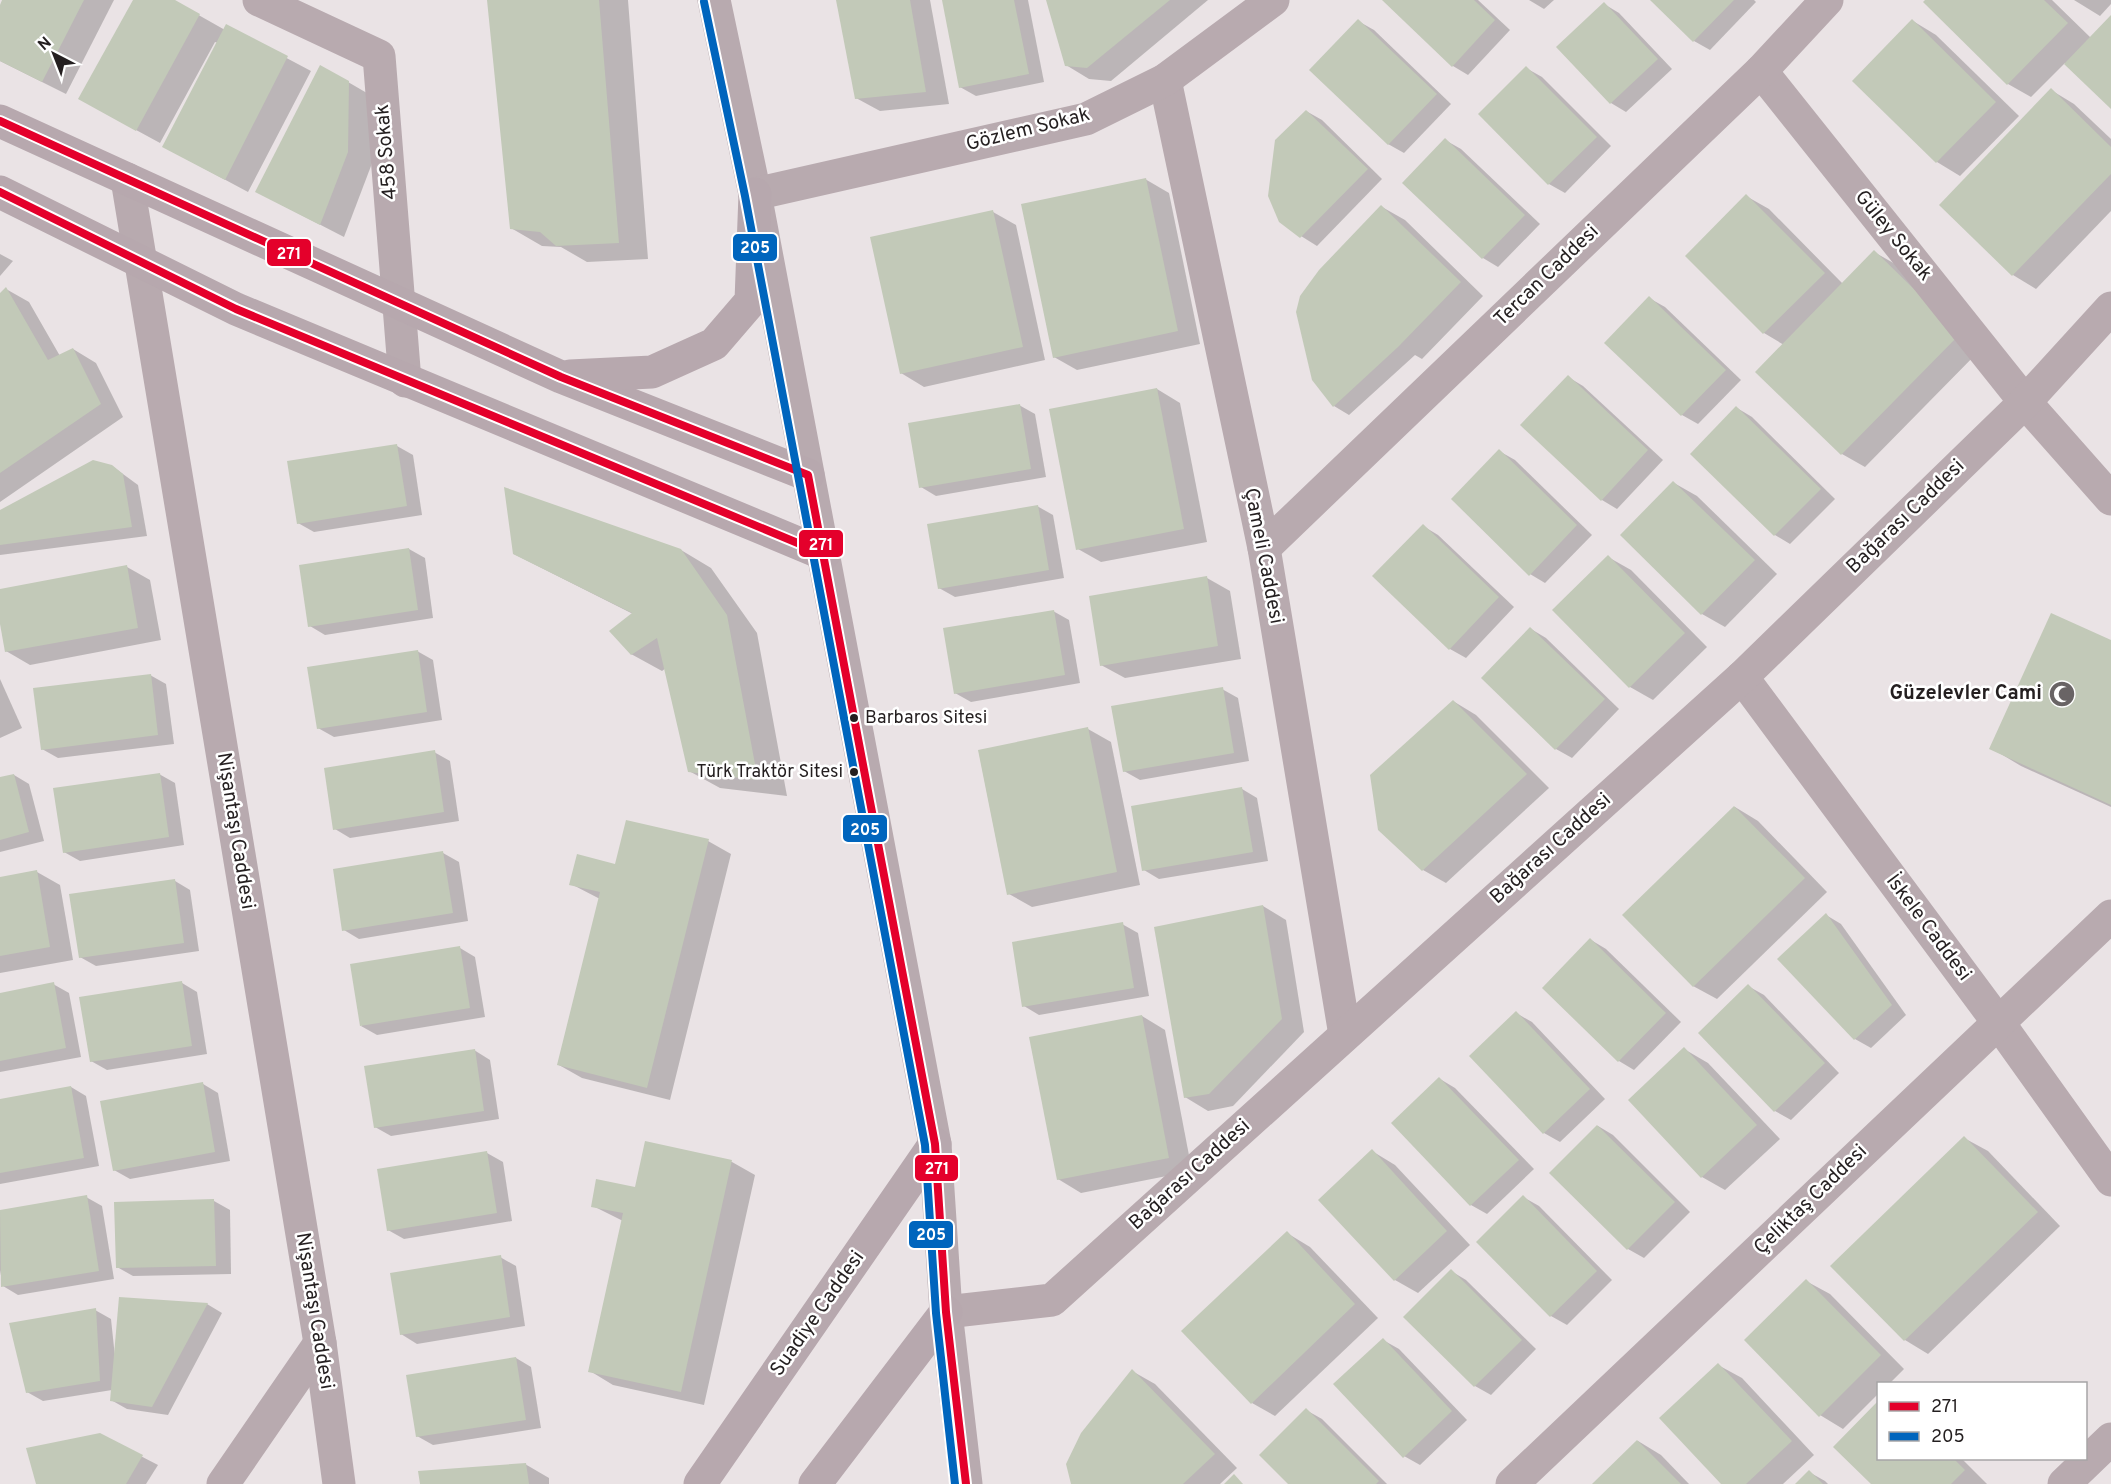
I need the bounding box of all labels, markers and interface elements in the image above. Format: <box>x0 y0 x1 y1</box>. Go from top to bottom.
north arrow <box>24 24 84 84</box>
text: N <box>34 33 56 56</box>
street label: Gözlem Sokak <box>963 102 1093 158</box>
street label: 458 Sokak <box>370 103 404 201</box>
street label: Güley Sokak <box>1848 185 1938 287</box>
street label: Tercan Caddesi <box>1489 219 1605 333</box>
line badge: 205 <box>732 233 778 262</box>
line badge: 271 <box>266 238 312 267</box>
text: 205 <box>740 239 770 259</box>
text: 271 <box>277 245 301 265</box>
street label: Bağarası Caddesi <box>1841 454 1971 580</box>
street label: Çameli Caddesi <box>1237 486 1289 626</box>
line badge: 271 <box>798 529 844 558</box>
text: 271 <box>809 536 833 556</box>
mosque icon: Güzelevler Cami <box>2047 679 2077 709</box>
place label: Güzelevler Cami <box>1889 681 2042 707</box>
place label: Barbaros Sitesi <box>865 707 987 730</box>
marker: Barbaros Sitesi <box>848 712 860 724</box>
street label: Nişantaşı Caddesi <box>210 751 260 911</box>
place label: Türk Traktör Sitesi <box>696 761 843 784</box>
marker: Türk Traktör Sitesi <box>848 766 860 778</box>
street label: Bağarası Caddesi <box>1485 788 1617 910</box>
line badge: 205 <box>842 814 888 843</box>
text: 205 <box>850 821 880 841</box>
street label: İskele Caddesi <box>1879 869 1978 987</box>
street label: Bağarası Caddesi <box>1124 1114 1256 1236</box>
street label: Çeliktaş Caddesi <box>1749 1139 1873 1261</box>
line badge: 271 <box>914 1154 959 1182</box>
text: 271 <box>925 1160 949 1180</box>
line badge: 205 <box>908 1220 954 1249</box>
text: 205 <box>916 1226 946 1246</box>
street label: Nişantaşı Caddesi <box>289 1231 339 1391</box>
street label: Suadiye Caddesi <box>765 1246 871 1382</box>
legend <box>1877 1382 2087 1460</box>
text: 271 <box>1931 1396 1958 1419</box>
text: 205 <box>1931 1426 1965 1449</box>

